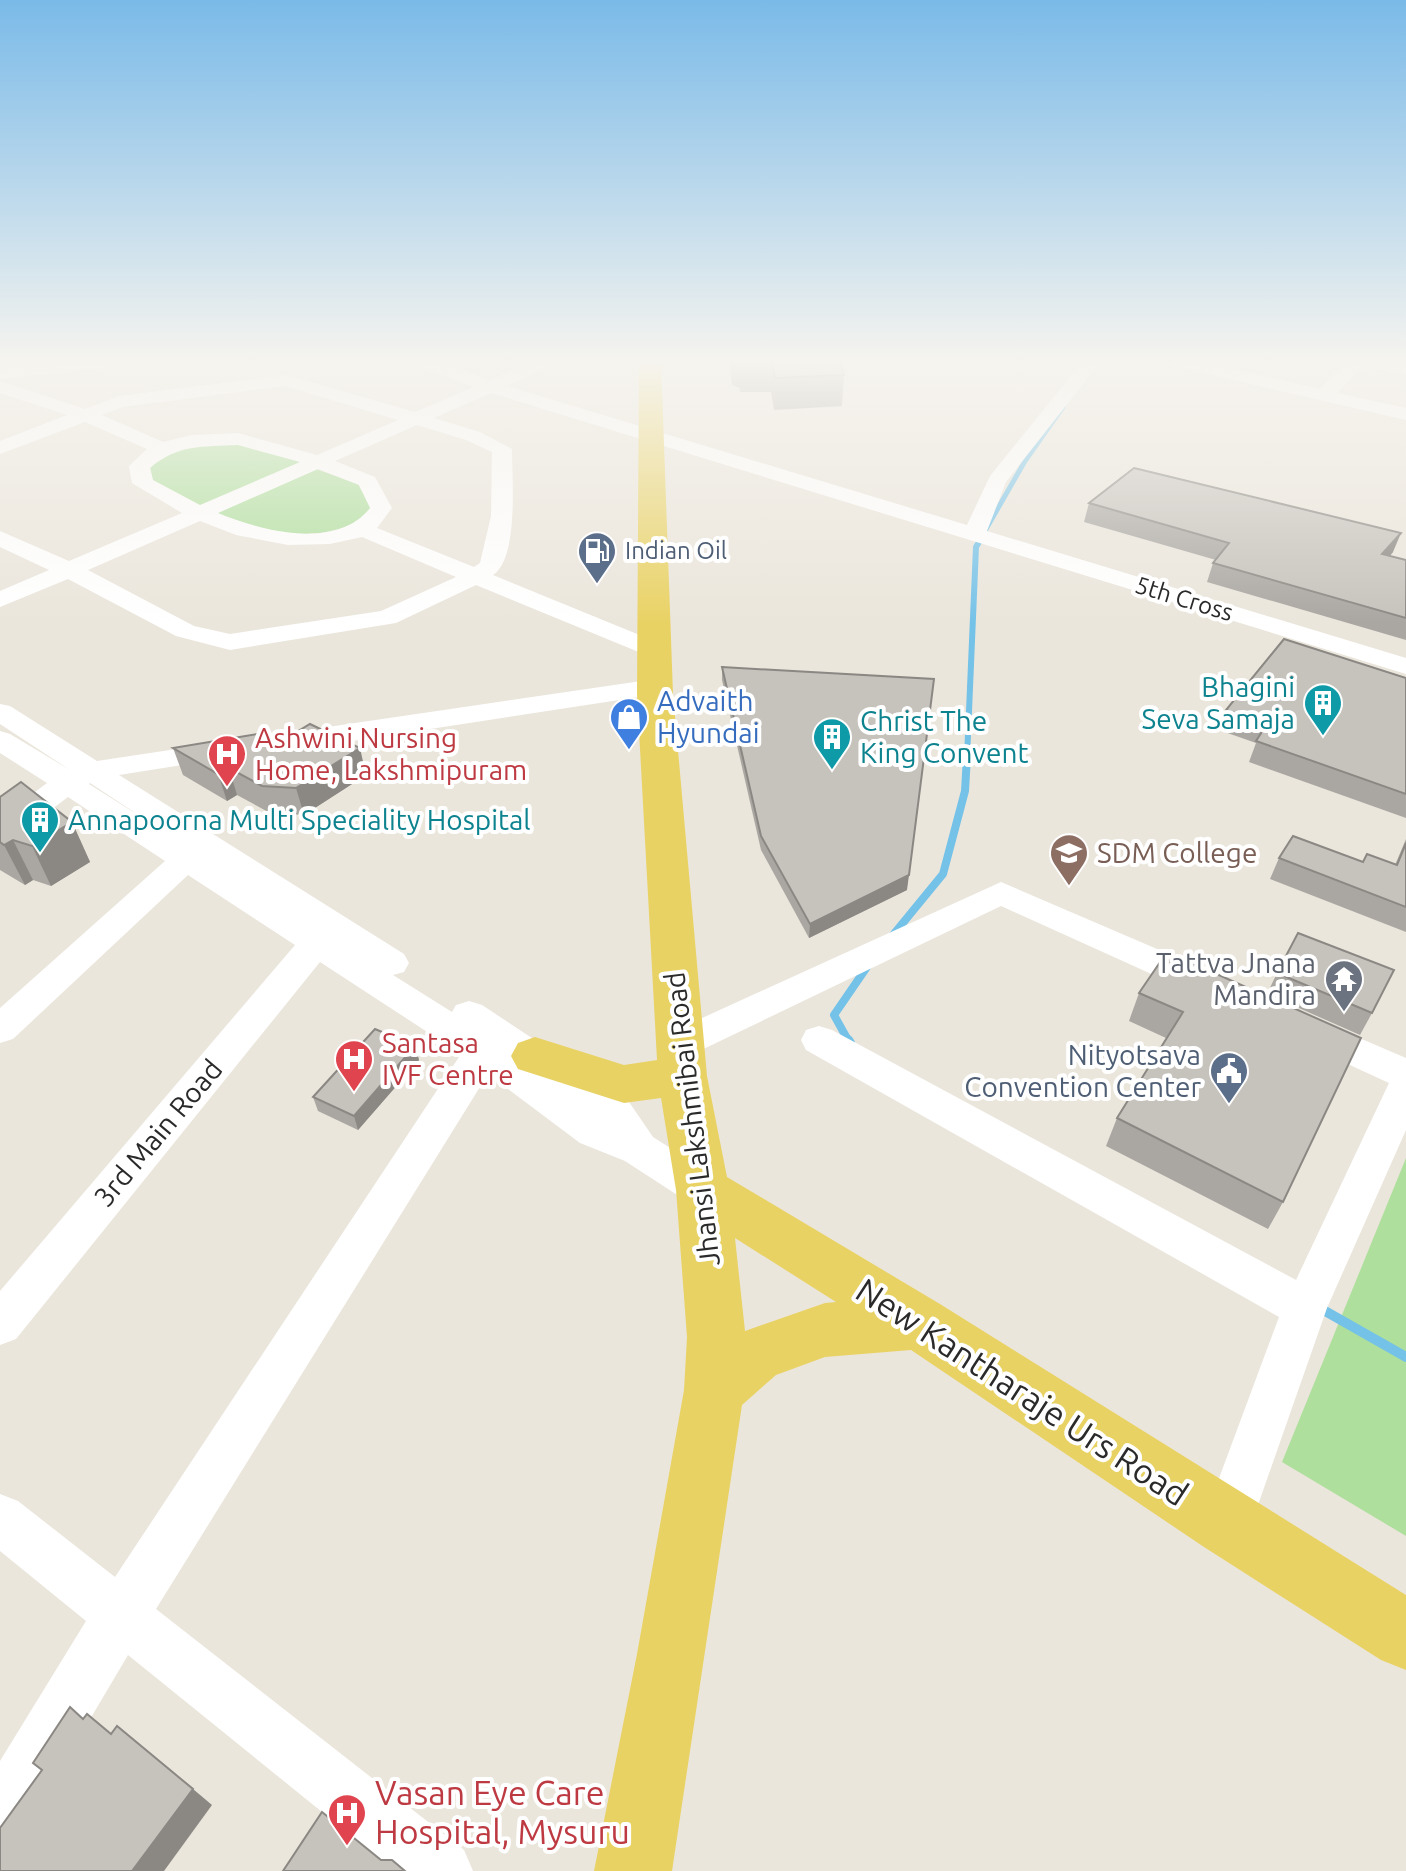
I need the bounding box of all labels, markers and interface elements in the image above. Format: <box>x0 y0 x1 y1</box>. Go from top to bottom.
fuel station icon: Indian Oil <box>576 530 618 585</box>
place label: Indian Oil <box>625 537 727 564</box>
street label: 5th Cross <box>1132 571 1236 626</box>
place label: Bhagini Seva Samaja <box>1142 671 1295 734</box>
building icon: Bhagini Seva Samaja <box>1302 682 1344 737</box>
place label: Advaith Hyundai <box>657 685 760 748</box>
shop icon: Advaith Hyundai <box>608 696 650 751</box>
place label: Christ The King Convent <box>860 705 1028 768</box>
building icon: Christ The King Convent <box>811 716 853 771</box>
place label: Ashwini Nursing Home, Lakshmipuram <box>255 722 527 785</box>
hospital icon: Ashwini Nursing Home, Lakshmipuram <box>206 733 248 788</box>
building icon: Annapoorna Multi Speciality Hospital <box>19 799 61 854</box>
place label: Annapoorna Multi Speciality Hospital <box>68 804 531 835</box>
school or university icon: SDM College <box>1048 832 1090 887</box>
place label: SDM College <box>1097 837 1257 868</box>
place label: Tattva Jnana Mandira <box>1156 947 1316 1010</box>
temple icon: Tattva Jnana Mandira <box>1323 958 1365 1013</box>
street label: Jhansi Lakshmibai Road <box>658 970 725 1268</box>
place label: Santasa IVF Centre <box>382 1027 514 1090</box>
hospital icon: Santasa IVF Centre <box>333 1038 375 1093</box>
place label: Nityotsava Convention Center <box>964 1039 1201 1102</box>
public building icon: Nityotsava Convention Center <box>1208 1050 1250 1105</box>
street label: 3rd Main Road <box>87 1053 228 1212</box>
street label: New Kantharaje Urs Road <box>850 1270 1195 1513</box>
place label: Vasan Eye Care Hospital, Mysuru <box>375 1773 630 1850</box>
hospital icon: Vasan Eye Care Hospital, Mysuru <box>326 1792 368 1847</box>

